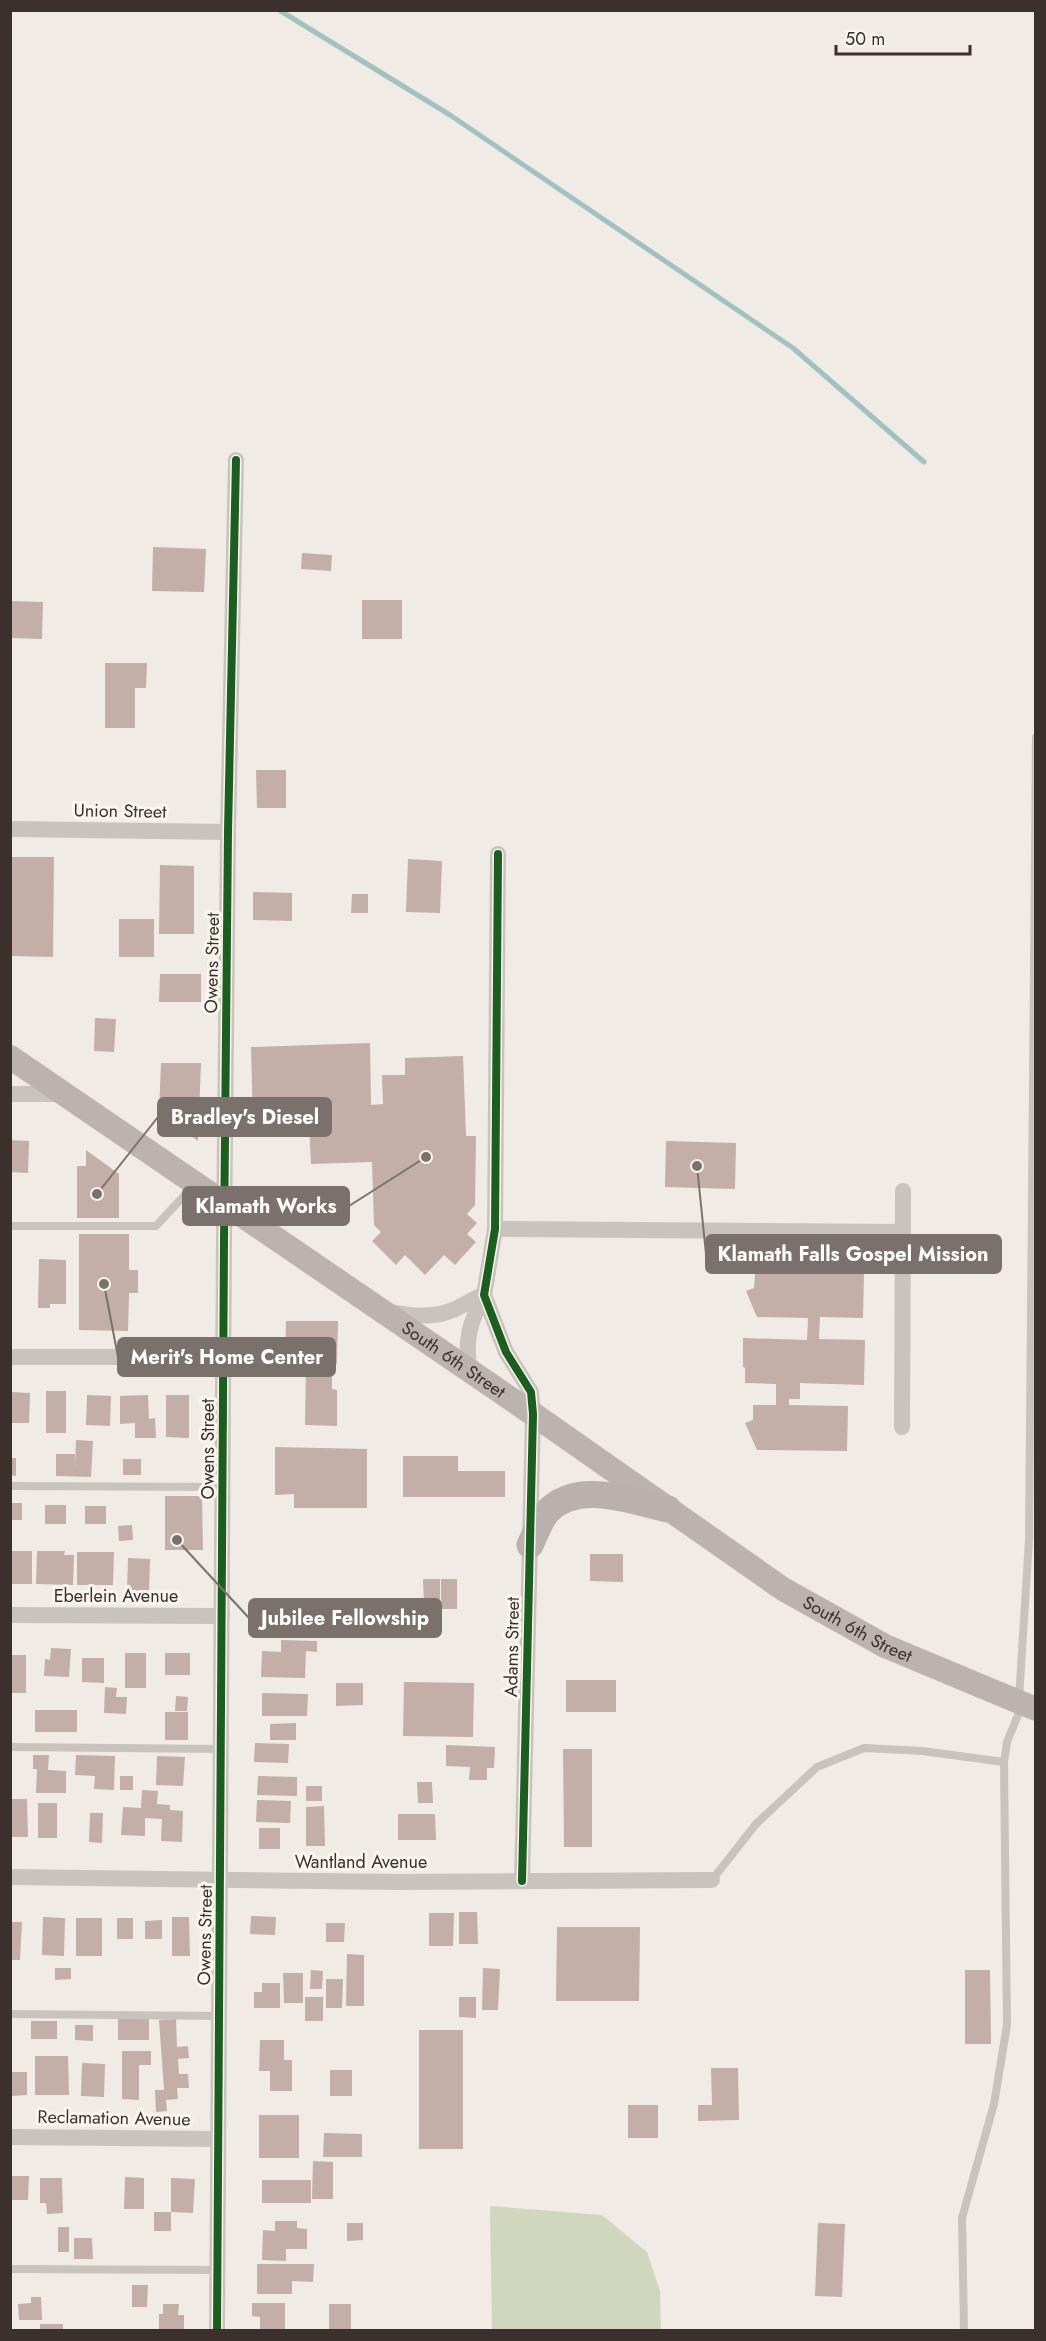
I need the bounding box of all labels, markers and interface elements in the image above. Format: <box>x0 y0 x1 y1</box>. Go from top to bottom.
scale bar <box>836 18 970 56</box>
text: 50 m <box>845 26 885 52</box>
street label: Union Street <box>73 797 167 825</box>
street label: Owens Street <box>198 912 226 1014</box>
callout: Bradley's Diesel <box>158 1098 331 1136</box>
text: Bradley's Diesel <box>171 1103 319 1132</box>
callout: Klamath Works <box>183 1187 349 1225</box>
text: Klamath Works <box>195 1192 337 1221</box>
callout: Klamath Falls Gospel Mission <box>706 1235 1001 1273</box>
text: Klamath Falls Gospel Mission <box>717 1240 989 1269</box>
street label: South 6th Street <box>396 1315 511 1405</box>
callout: Merit's Home Center <box>118 1338 335 1376</box>
text: Merit's Home Center <box>130 1343 324 1372</box>
street label: Owens Street <box>195 1398 221 1499</box>
street label: Eberlein Avenue <box>54 1583 178 1609</box>
street label: South 6th Street <box>798 1589 917 1669</box>
street label: Adams Street <box>498 1596 526 1697</box>
callout: Jubilee Fellowship <box>249 1599 441 1637</box>
text: Jubilee Fellowship <box>257 1604 429 1633</box>
street label: Wantland Avenue <box>295 1849 427 1875</box>
street label: Owens Street <box>191 1884 219 1986</box>
street label: Reclamation Avenue <box>37 2104 191 2132</box>

